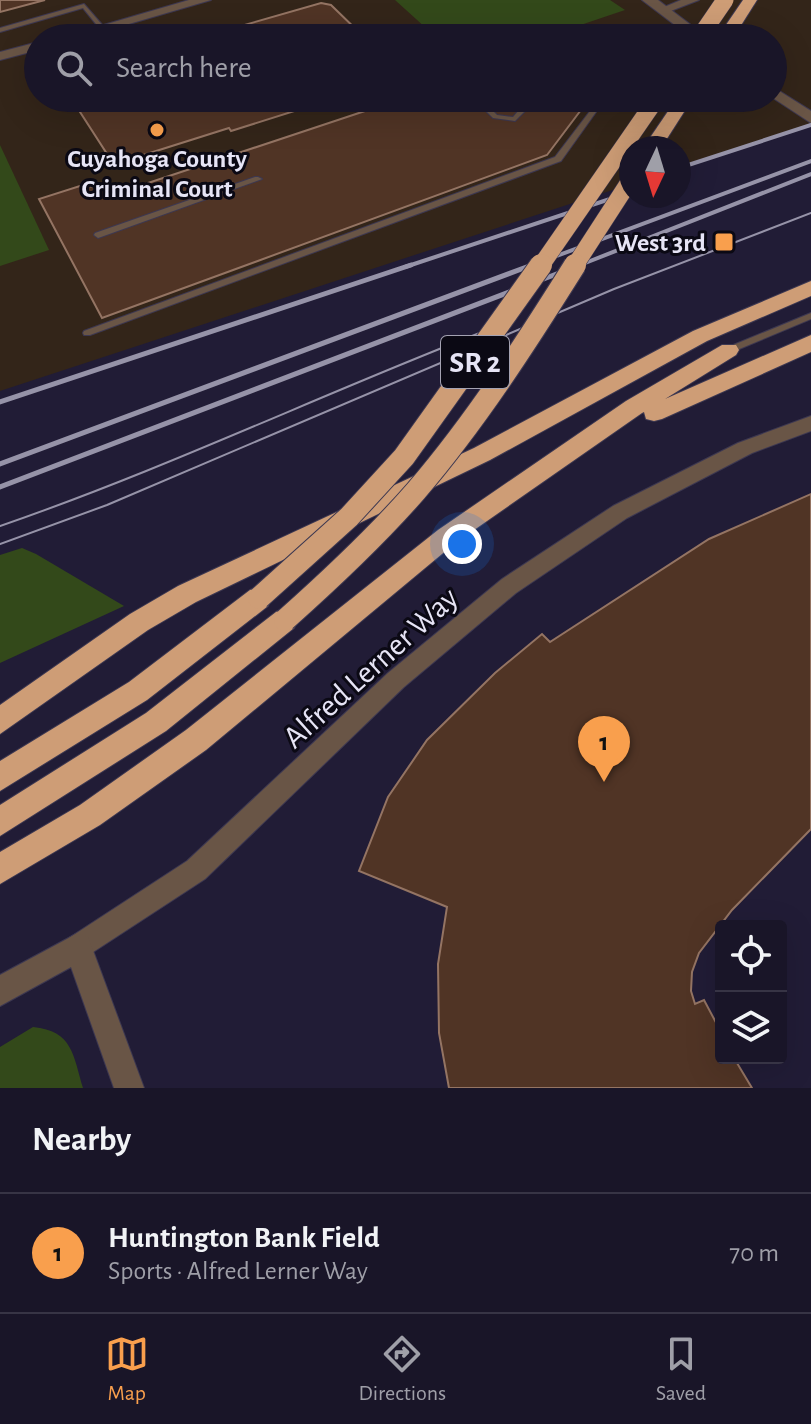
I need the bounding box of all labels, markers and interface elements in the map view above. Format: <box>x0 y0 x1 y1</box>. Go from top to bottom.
search box <box>24 24 787 112</box>
icon: search <box>52 46 96 90</box>
text: Search here <box>116 53 252 83</box>
marker: Cuyahoga County Criminal Court <box>148 121 166 139</box>
north arrow <box>619 136 691 208</box>
place label: Cuyahoga County Criminal Court <box>67 146 247 202</box>
place label: West 3rd <box>615 230 706 256</box>
marker: West 3rd <box>713 231 735 253</box>
road number: SR 2 <box>441 336 509 388</box>
your location <box>442 524 482 564</box>
street label: Alfred Lerner Way <box>277 581 464 754</box>
pin: 1 <box>578 716 630 782</box>
map controls <box>715 920 787 1064</box>
button: locate <box>715 920 787 992</box>
button: layers <box>715 992 787 1064</box>
text: Nearby <box>32 1123 131 1157</box>
text: Huntington Bank Field <box>108 1223 380 1253</box>
text: 1 <box>53 1240 63 1266</box>
text: 70 m <box>729 1240 779 1266</box>
text: Sports · Alfred Lerner Way <box>108 1258 368 1284</box>
tab: Map <box>105 1332 149 1406</box>
tab: Directions <box>358 1332 446 1406</box>
tab: Saved <box>656 1332 706 1406</box>

